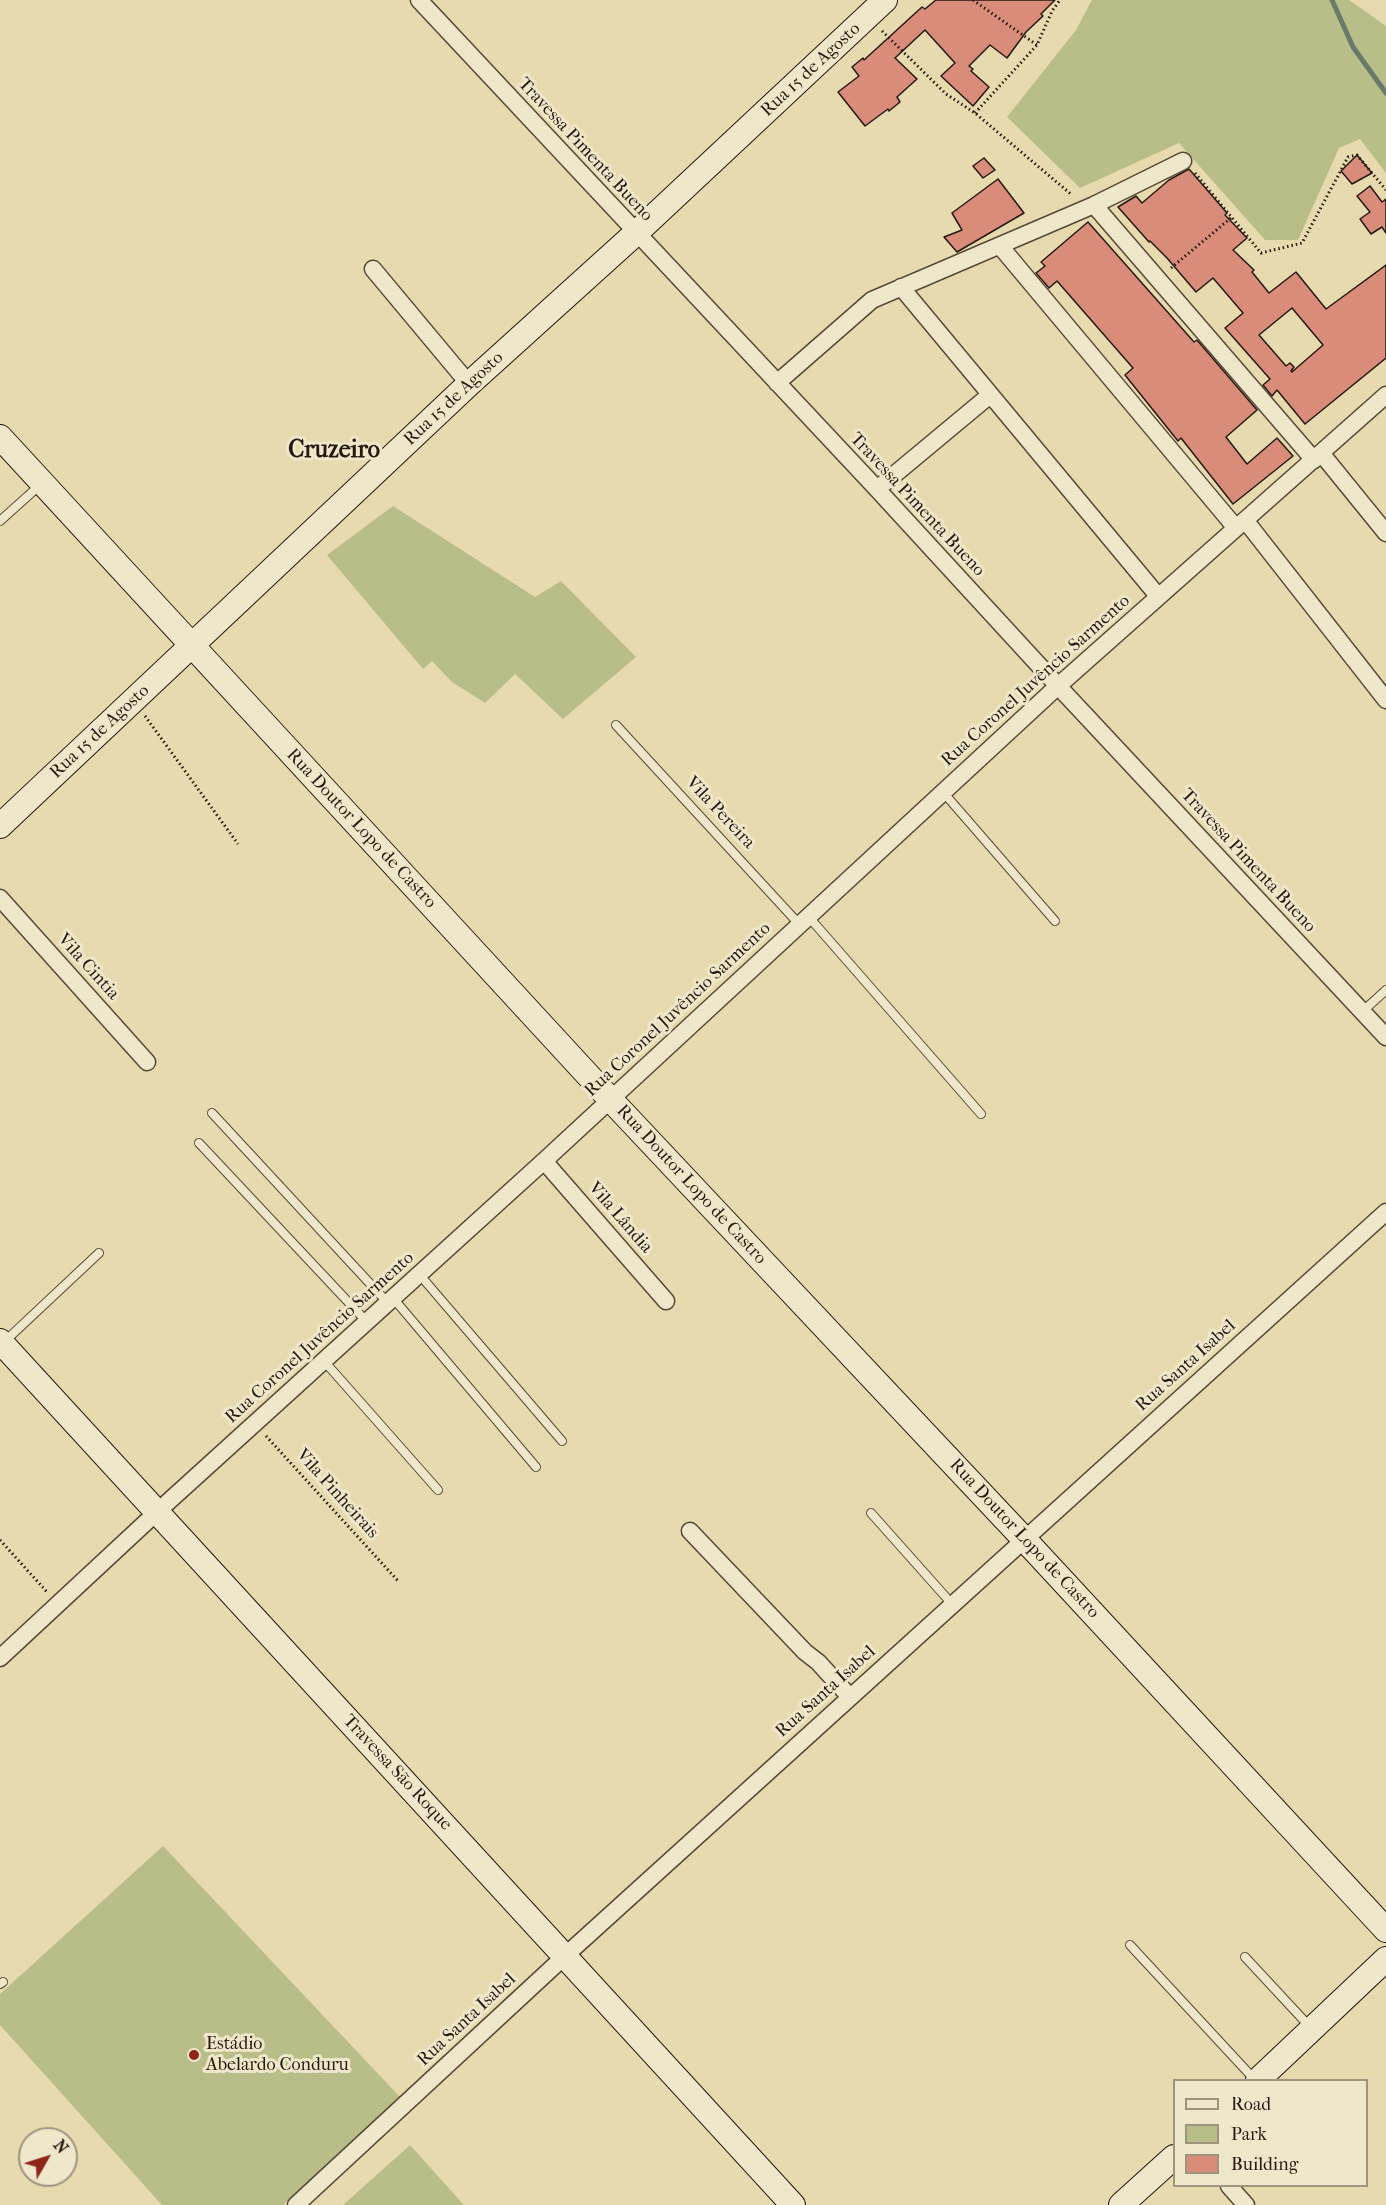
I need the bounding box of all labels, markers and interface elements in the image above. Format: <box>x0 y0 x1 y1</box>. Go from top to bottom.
street label: Rua 15 de Agosto <box>757 18 865 122</box>
street label: Travessa Pimenta Bueno <box>513 74 657 226</box>
street label: Rua 15 de Agosto <box>400 347 508 451</box>
street label: Travessa Pimenta Bueno <box>845 429 989 581</box>
district label: Cruzeiro <box>288 437 380 465</box>
street label: Rua Coronel Juvêncio Sarmento <box>937 591 1135 771</box>
street label: Rua 15 de Agosto <box>46 680 154 784</box>
street label: Rua Doutor Lopo de Castro <box>281 745 441 913</box>
street label: Vila Pereira <box>681 772 759 854</box>
street label: Travessa Pimenta Bueno <box>1176 785 1320 937</box>
street label: Rua Coronel Juvêncio Sarmento <box>581 918 775 1102</box>
street label: Vila Cintia <box>53 929 123 1005</box>
street label: Rua Doutor Lopo de Castro <box>611 1101 771 1269</box>
street label: Vila Lândia <box>583 1178 657 1258</box>
street label: Rua Coronel Juvêncio Sarmento <box>221 1248 419 1428</box>
street label: Rua Santa Isabel <box>1132 1316 1240 1416</box>
street label: Vila Pinheirais <box>291 1445 383 1543</box>
street label: Rua Doutor Lopo de Castro <box>944 1455 1104 1623</box>
street label: Rua Santa Isabel <box>772 1642 880 1742</box>
street label: Travessa São Roque <box>338 1711 456 1835</box>
street label: Rua Santa Isabel <box>413 1969 521 2071</box>
place label: Estádio Abelardo Conduru <box>206 2034 349 2076</box>
marker: Estádio Abelardo Conduru <box>187 2048 201 2062</box>
legend <box>1173 2079 1368 2187</box>
text: Road <box>1231 2094 1271 2115</box>
text: Park <box>1231 2124 1267 2145</box>
north arrow <box>18 2127 78 2187</box>
text: N <box>50 2136 72 2157</box>
text: Building <box>1231 2154 1298 2175</box>

